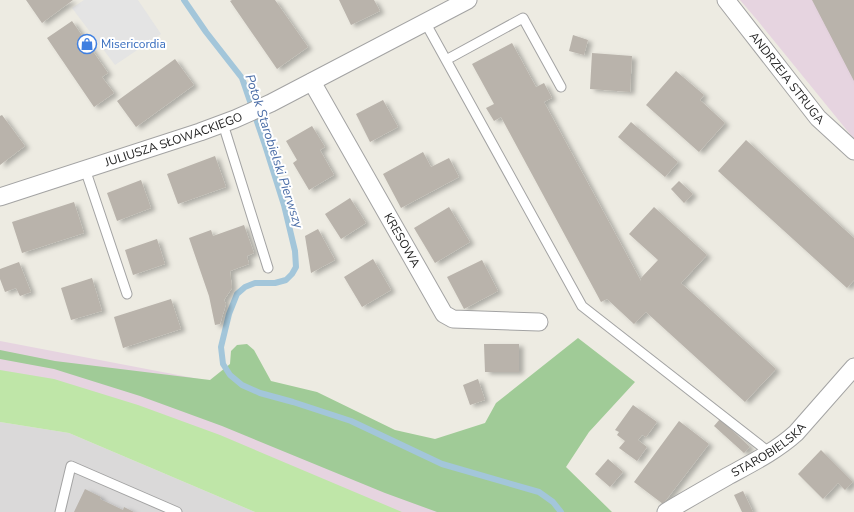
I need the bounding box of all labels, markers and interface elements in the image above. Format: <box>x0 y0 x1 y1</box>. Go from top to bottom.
street label: ANDRZEJA STRUGA <box>746 29 828 128</box>
shop icon: Misericordia <box>76 33 98 55</box>
place label: Misericordia <box>101 36 166 52</box>
water label: Potok Starobielski Pierwszy <box>241 72 308 232</box>
street label: JULIUSZA SŁOWACKIEGO <box>102 109 245 171</box>
street label: KRESOWA <box>380 210 424 271</box>
street label: STAROBIELSKA <box>728 419 810 481</box>

